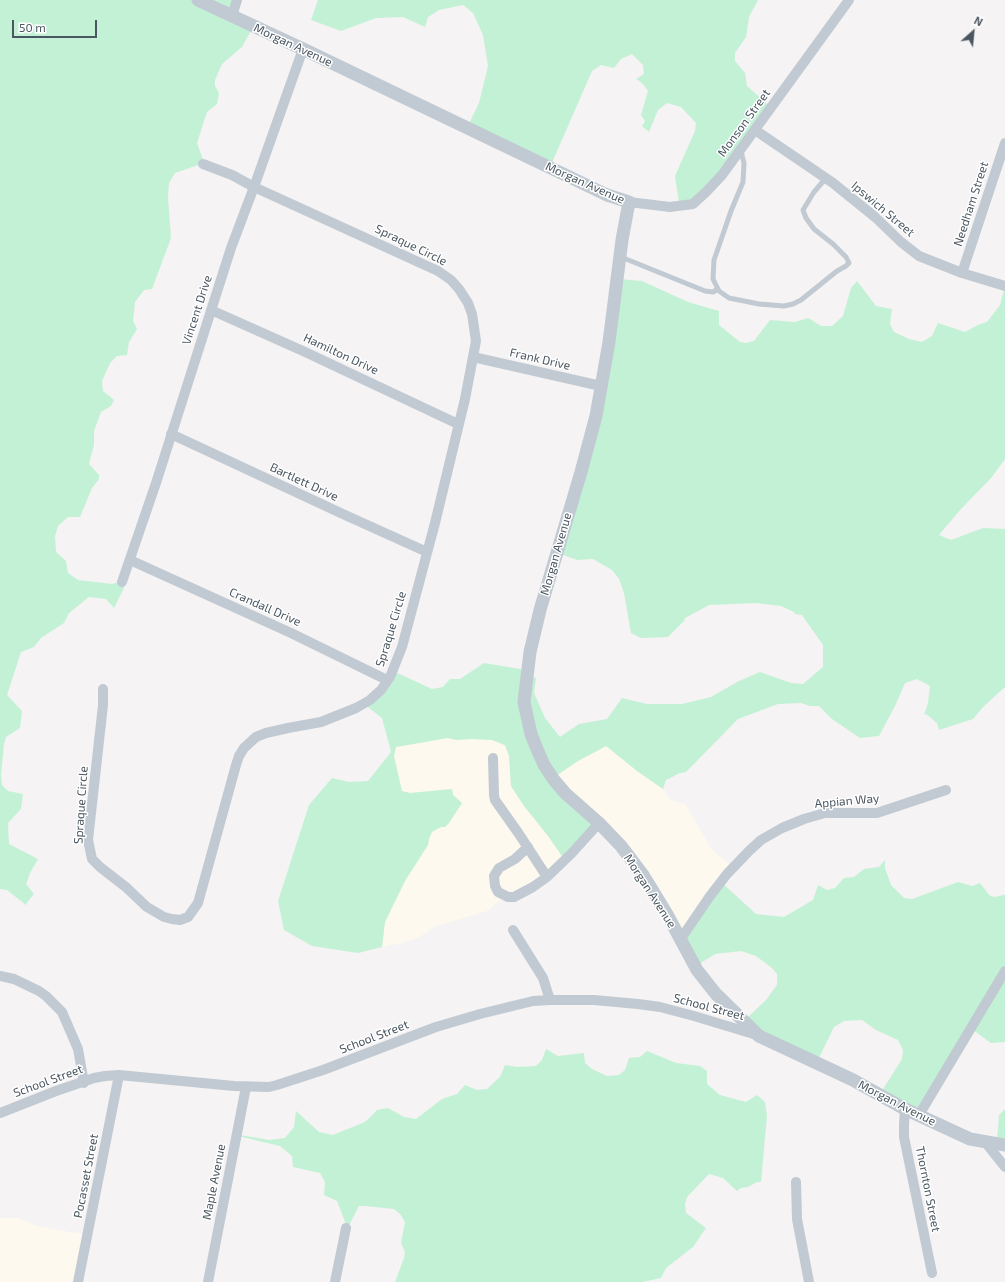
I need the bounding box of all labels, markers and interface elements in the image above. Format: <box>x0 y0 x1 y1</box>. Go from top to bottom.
scale bar <box>14 12 99 38</box>
north arrow <box>953 12 993 52</box>
text: N <box>972 13 985 28</box>
text: 50 m <box>19 20 46 34</box>
street label: Morgan Avenue <box>251 20 335 70</box>
street label: Monson Street <box>715 86 773 160</box>
street label: Morgan Avenue <box>543 159 627 207</box>
street label: Needham Street <box>951 160 991 248</box>
street label: Ipswich Street <box>849 178 917 240</box>
street label: Spraque Circle <box>373 221 449 269</box>
street label: Vincent Drive <box>179 273 215 347</box>
street label: Hamilton Drive <box>301 330 381 378</box>
street label: Frank Drive <box>508 345 572 373</box>
street label: Bartlett Drive <box>268 460 340 504</box>
street label: Morgan Avenue <box>537 511 575 597</box>
street label: Crandall Drive <box>227 585 303 629</box>
street label: Spraque Circle <box>373 589 409 669</box>
street label: Spraque Circle <box>71 765 91 845</box>
street label: Appian Way <box>814 791 880 811</box>
street label: Morgan Avenue <box>621 851 679 931</box>
street label: School Street <box>672 991 746 1023</box>
street label: School Street <box>337 1017 411 1057</box>
street label: School Street <box>11 1062 85 1100</box>
street label: Morgan Avenue <box>856 1077 938 1129</box>
street label: Pocasset Street <box>71 1133 101 1219</box>
street label: Maple Avenue <box>200 1143 228 1221</box>
street label: Thornton Street <box>913 1145 943 1233</box>

